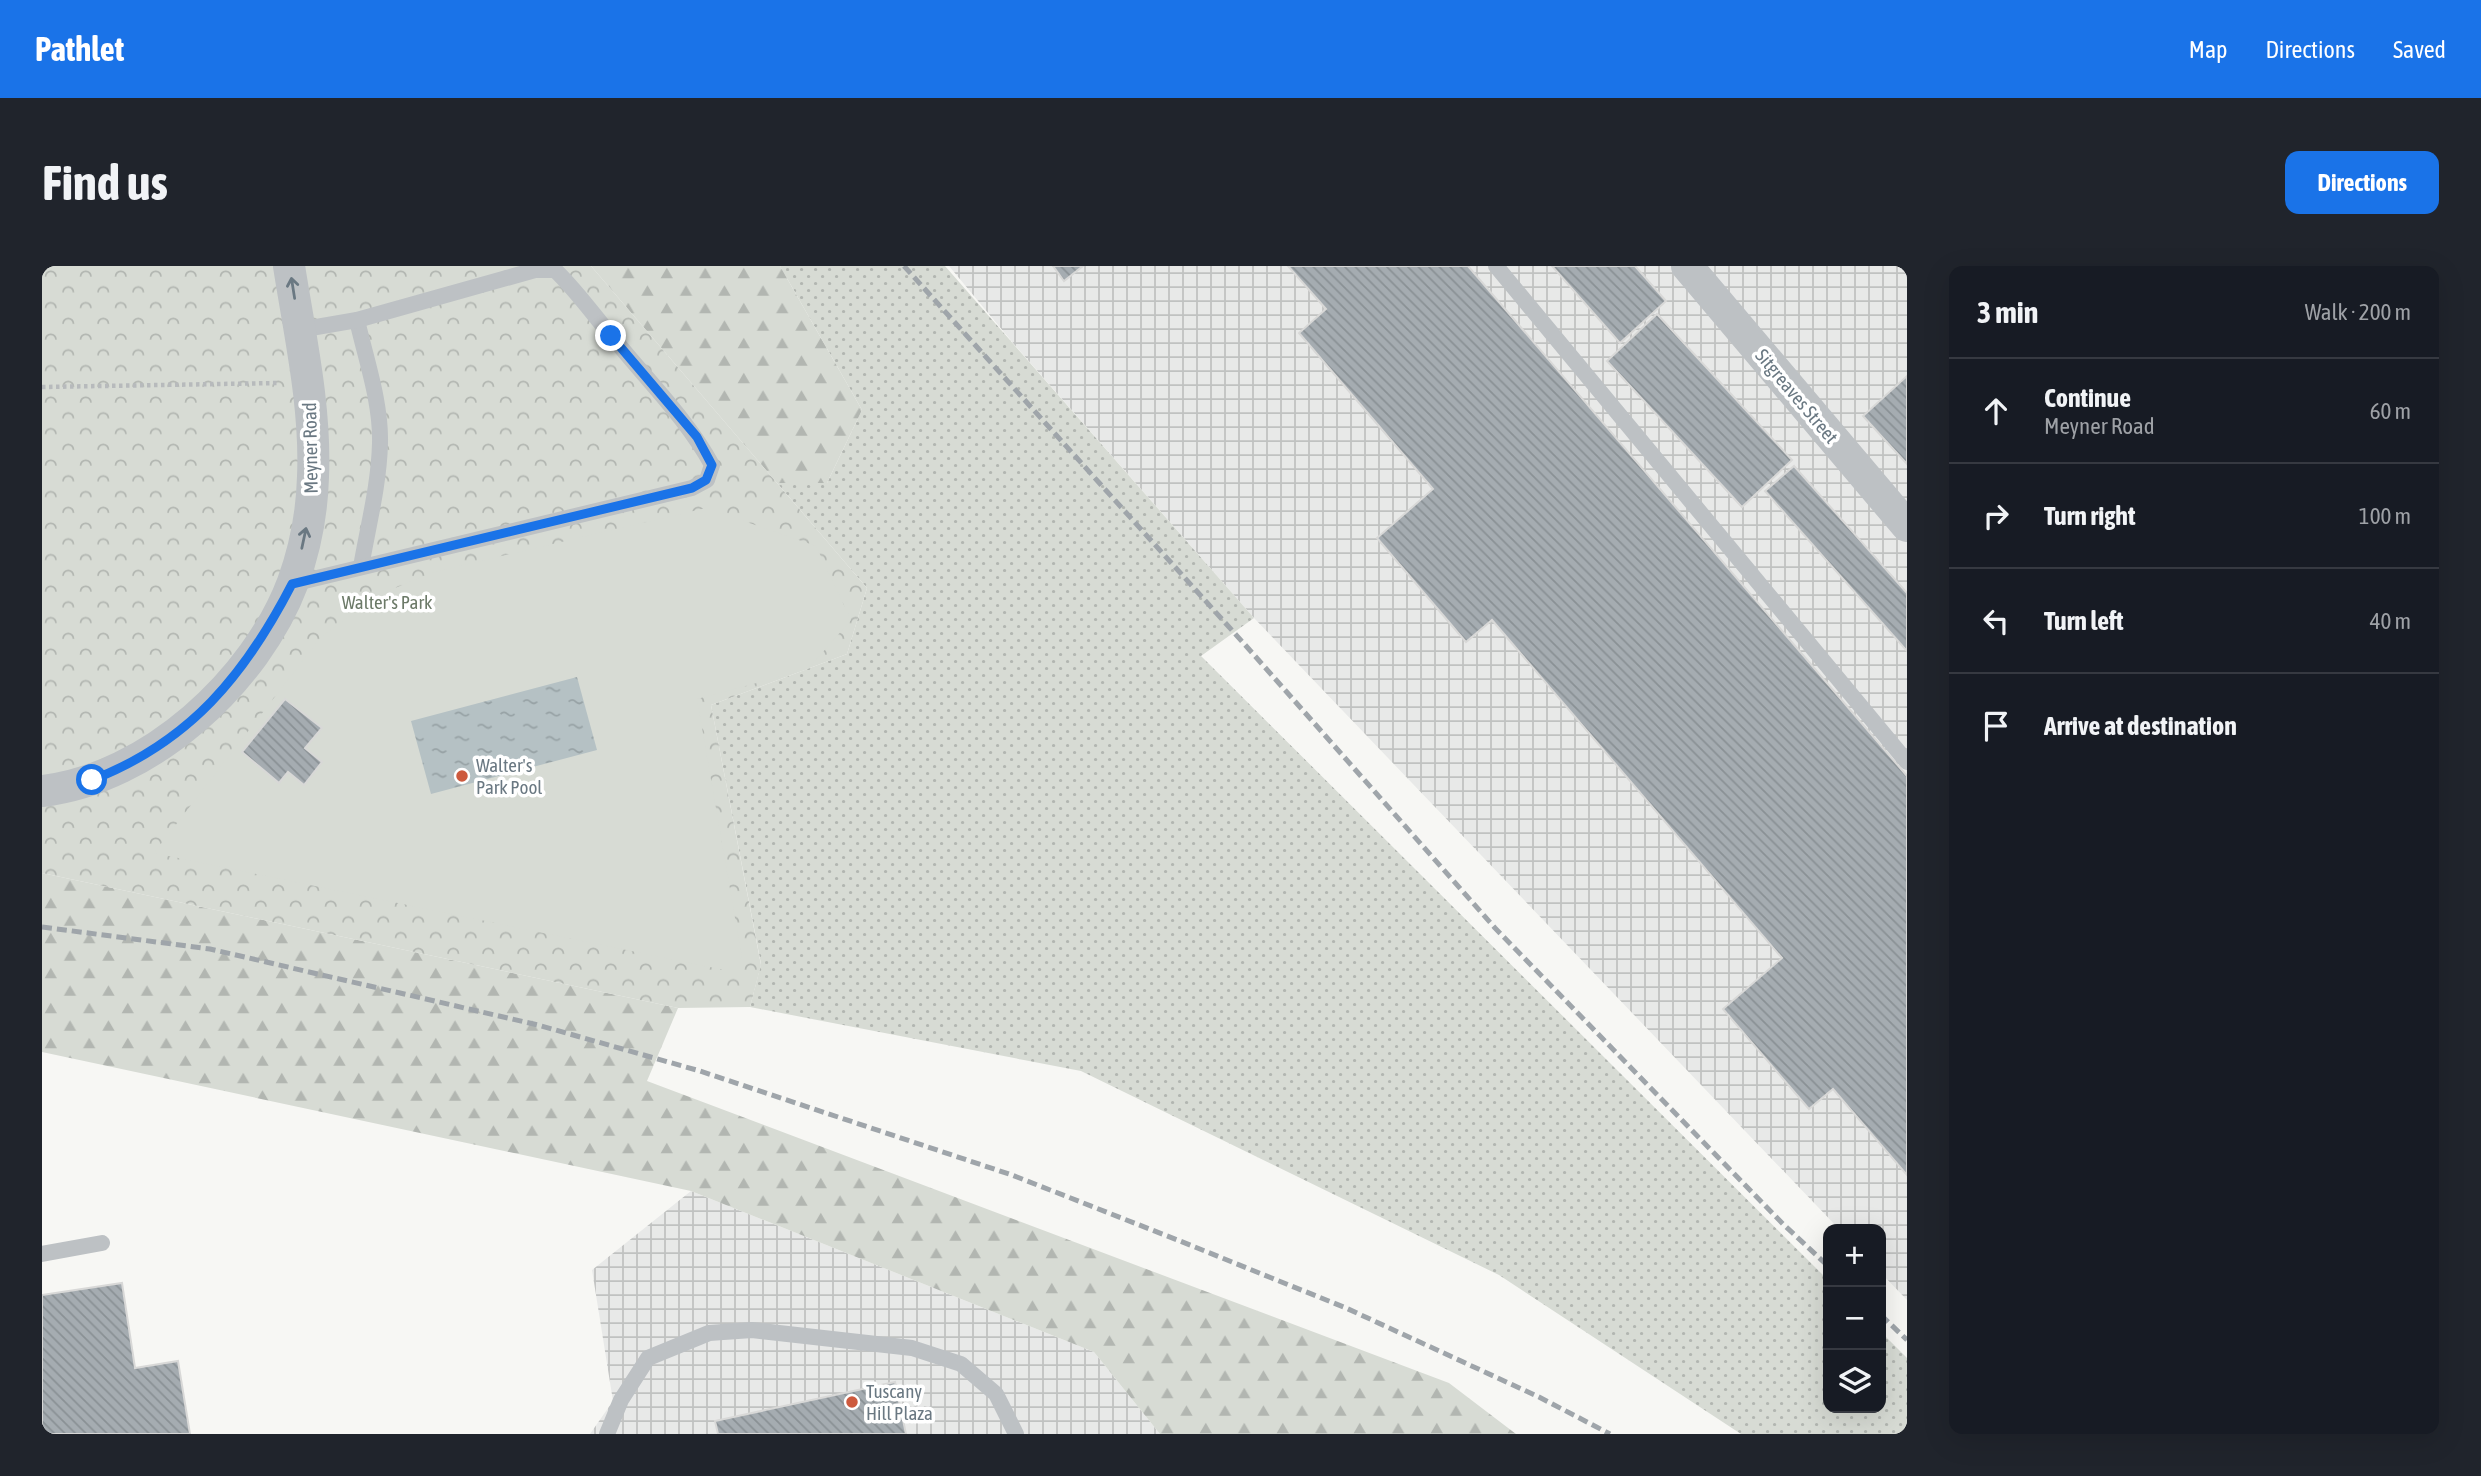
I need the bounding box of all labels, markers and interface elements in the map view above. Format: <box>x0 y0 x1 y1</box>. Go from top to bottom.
text: Pathlet <box>35 30 124 68</box>
text: Map <box>2189 36 2227 63</box>
text: Directions <box>2265 36 2355 63</box>
text: Saved <box>2393 36 2446 63</box>
button: Directions <box>2285 151 2439 214</box>
text: Find us <box>42 154 168 210</box>
one-way arrow <box>285 277 299 300</box>
text: 3 min <box>1977 295 2038 329</box>
text: Walk · 200 m <box>2305 299 2411 325</box>
route end <box>595 320 626 351</box>
street label: Sitgreaves Street <box>1751 344 1843 448</box>
text: Continue <box>2044 383 2131 413</box>
icon: ahead <box>1977 392 2015 430</box>
text: 60 m <box>2370 398 2411 424</box>
street label: Meyner Road <box>298 402 322 494</box>
text: Meyner Road <box>2044 413 2155 439</box>
icon: right <box>1977 497 2015 535</box>
text: Turn right <box>2044 501 2135 531</box>
text: 100 m <box>2359 503 2411 529</box>
one-way arrow <box>298 527 312 550</box>
park label: Walter's Park <box>342 591 433 613</box>
icon: left <box>1977 602 2015 640</box>
text: Turn left <box>2044 606 2124 636</box>
text: 40 m <box>2370 608 2411 634</box>
icon: arrive <box>1977 707 2015 745</box>
text: Arrive at destination <box>2044 711 2237 741</box>
place label: Walter's Park Pool <box>476 754 542 798</box>
route start <box>76 764 107 795</box>
marker: Walter's Park Pool <box>454 768 470 784</box>
map controls <box>1823 1224 1886 1413</box>
button: + <box>1823 1224 1886 1287</box>
button: − <box>1823 1287 1886 1350</box>
button: layers <box>1823 1350 1886 1413</box>
place label: Tuscany Hill Plaza <box>866 1380 933 1424</box>
marker: Tuscany Hill Plaza <box>844 1394 860 1410</box>

